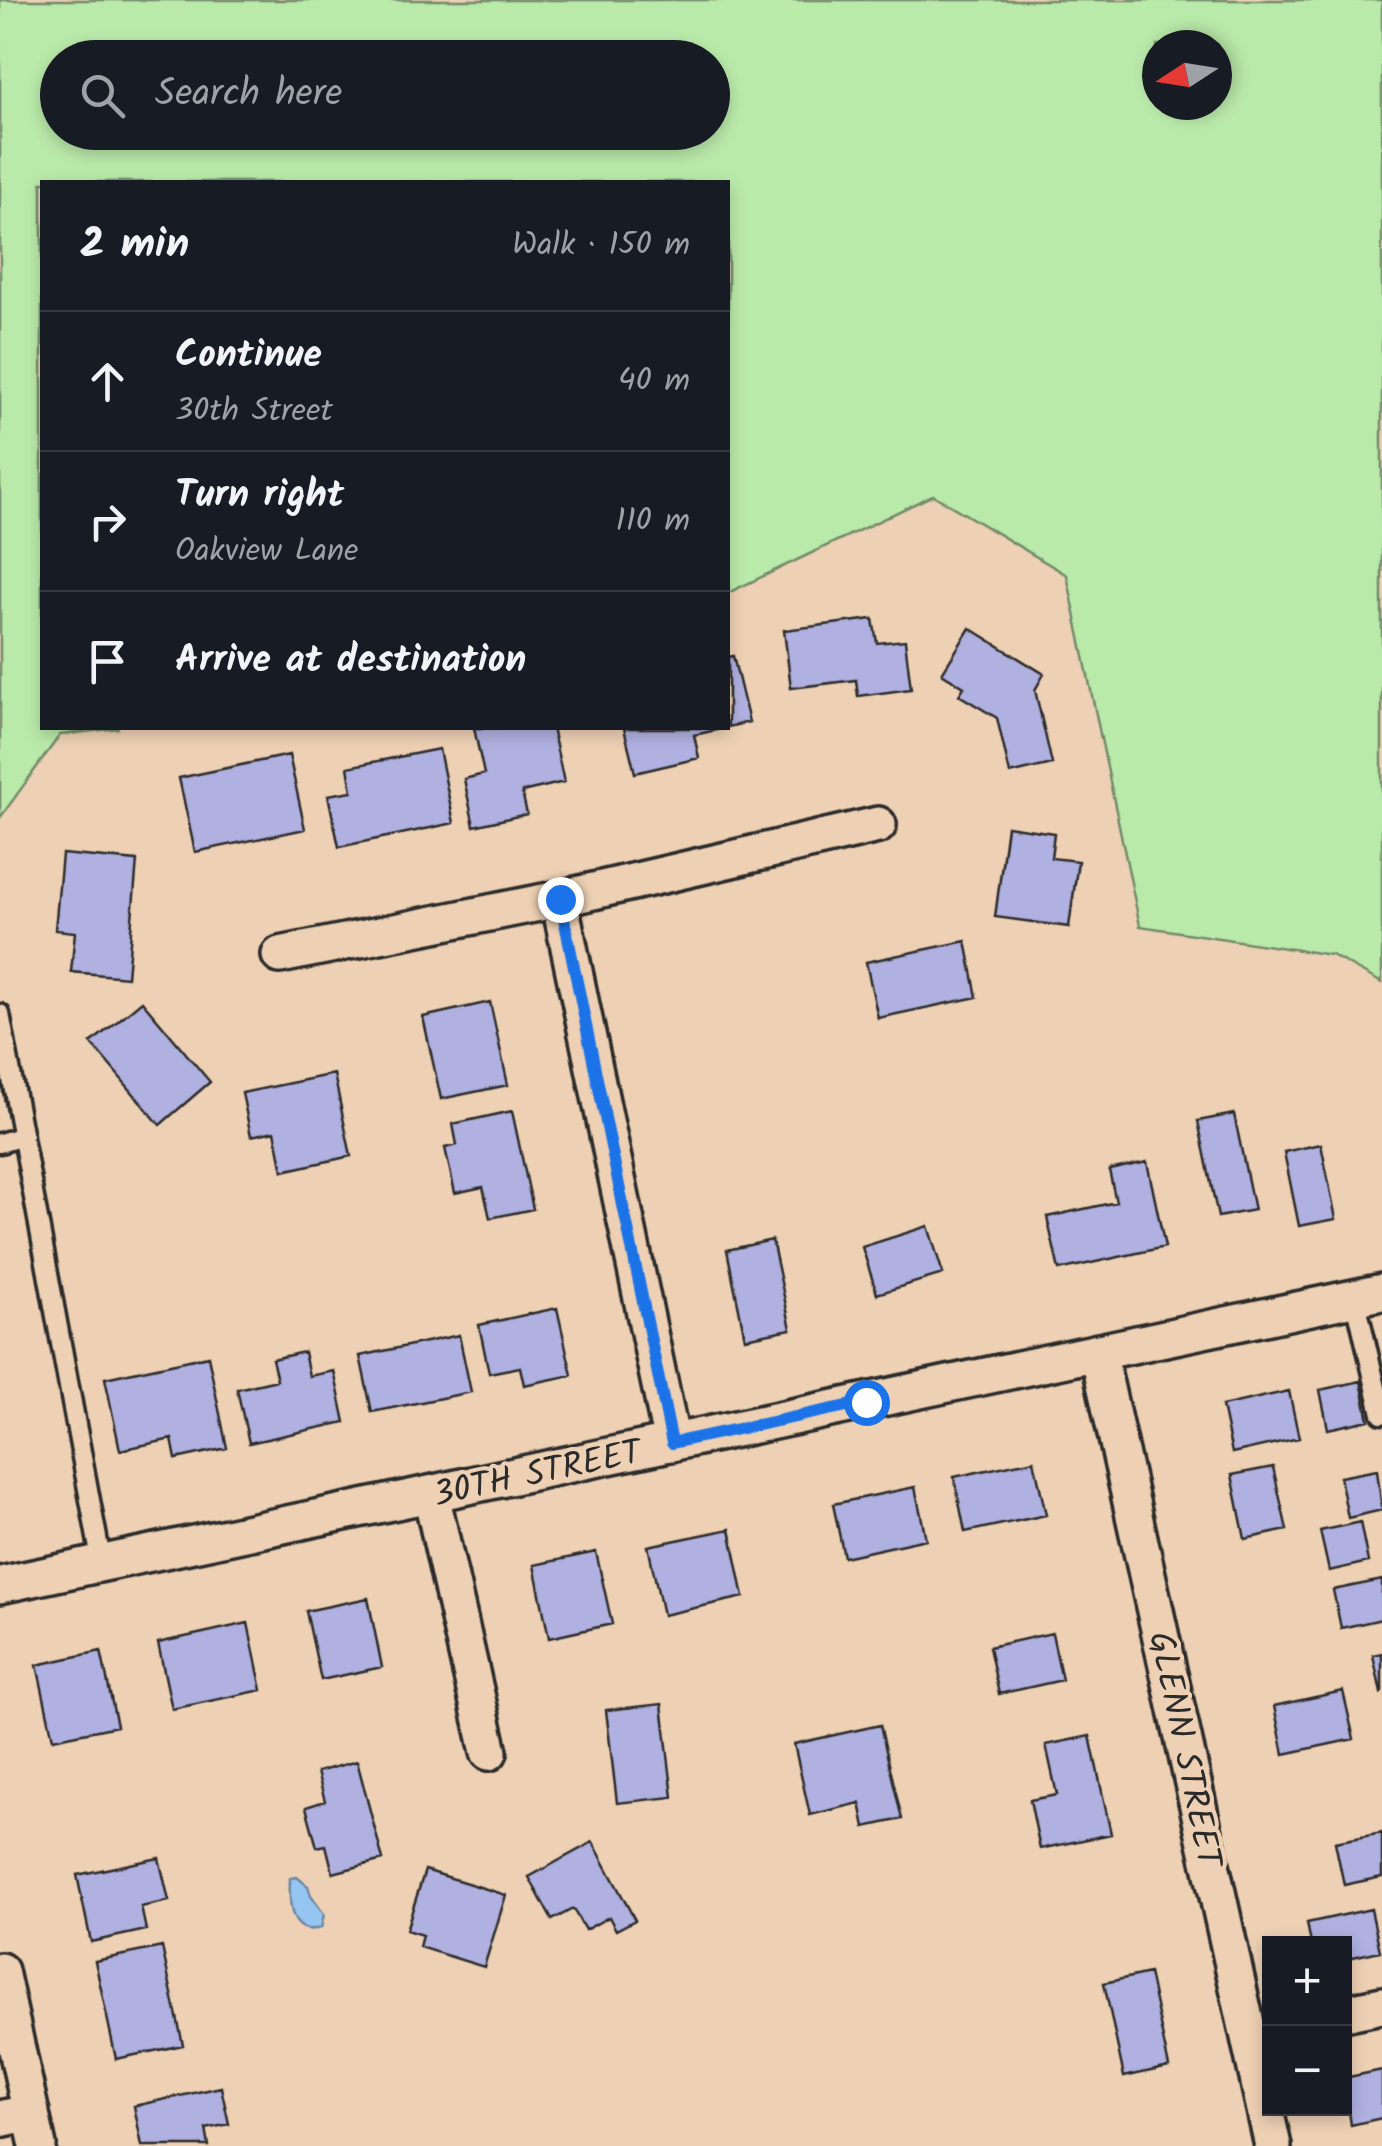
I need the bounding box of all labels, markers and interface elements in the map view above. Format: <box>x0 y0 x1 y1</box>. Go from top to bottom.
north arrow <box>1142 30 1232 120</box>
search box <box>40 40 730 150</box>
text: Search here <box>155 65 342 125</box>
icon: search <box>75 68 130 123</box>
text: 2 min <box>80 212 189 279</box>
text: Walk · 150 m <box>512 220 690 271</box>
text: Continue <box>175 326 322 386</box>
icon: ahead <box>80 354 135 409</box>
text: 40 m <box>618 356 690 407</box>
text: 30th Street <box>175 386 333 437</box>
text: Turn right <box>175 466 344 526</box>
icon: right <box>80 494 135 549</box>
text: 110 m <box>616 496 690 547</box>
text: Oakview Lane <box>175 526 358 577</box>
text: Arrive at destination <box>175 631 526 691</box>
icon: arrive <box>80 634 135 689</box>
route end <box>538 877 584 923</box>
route start <box>844 1380 890 1426</box>
street label: 30TH STREET <box>429 1425 650 1524</box>
street label: GLENN STREET <box>1131 1627 1236 1876</box>
map controls <box>1262 1936 1352 2116</box>
button: + <box>1262 1936 1352 2026</box>
button: − <box>1262 2026 1352 2116</box>

